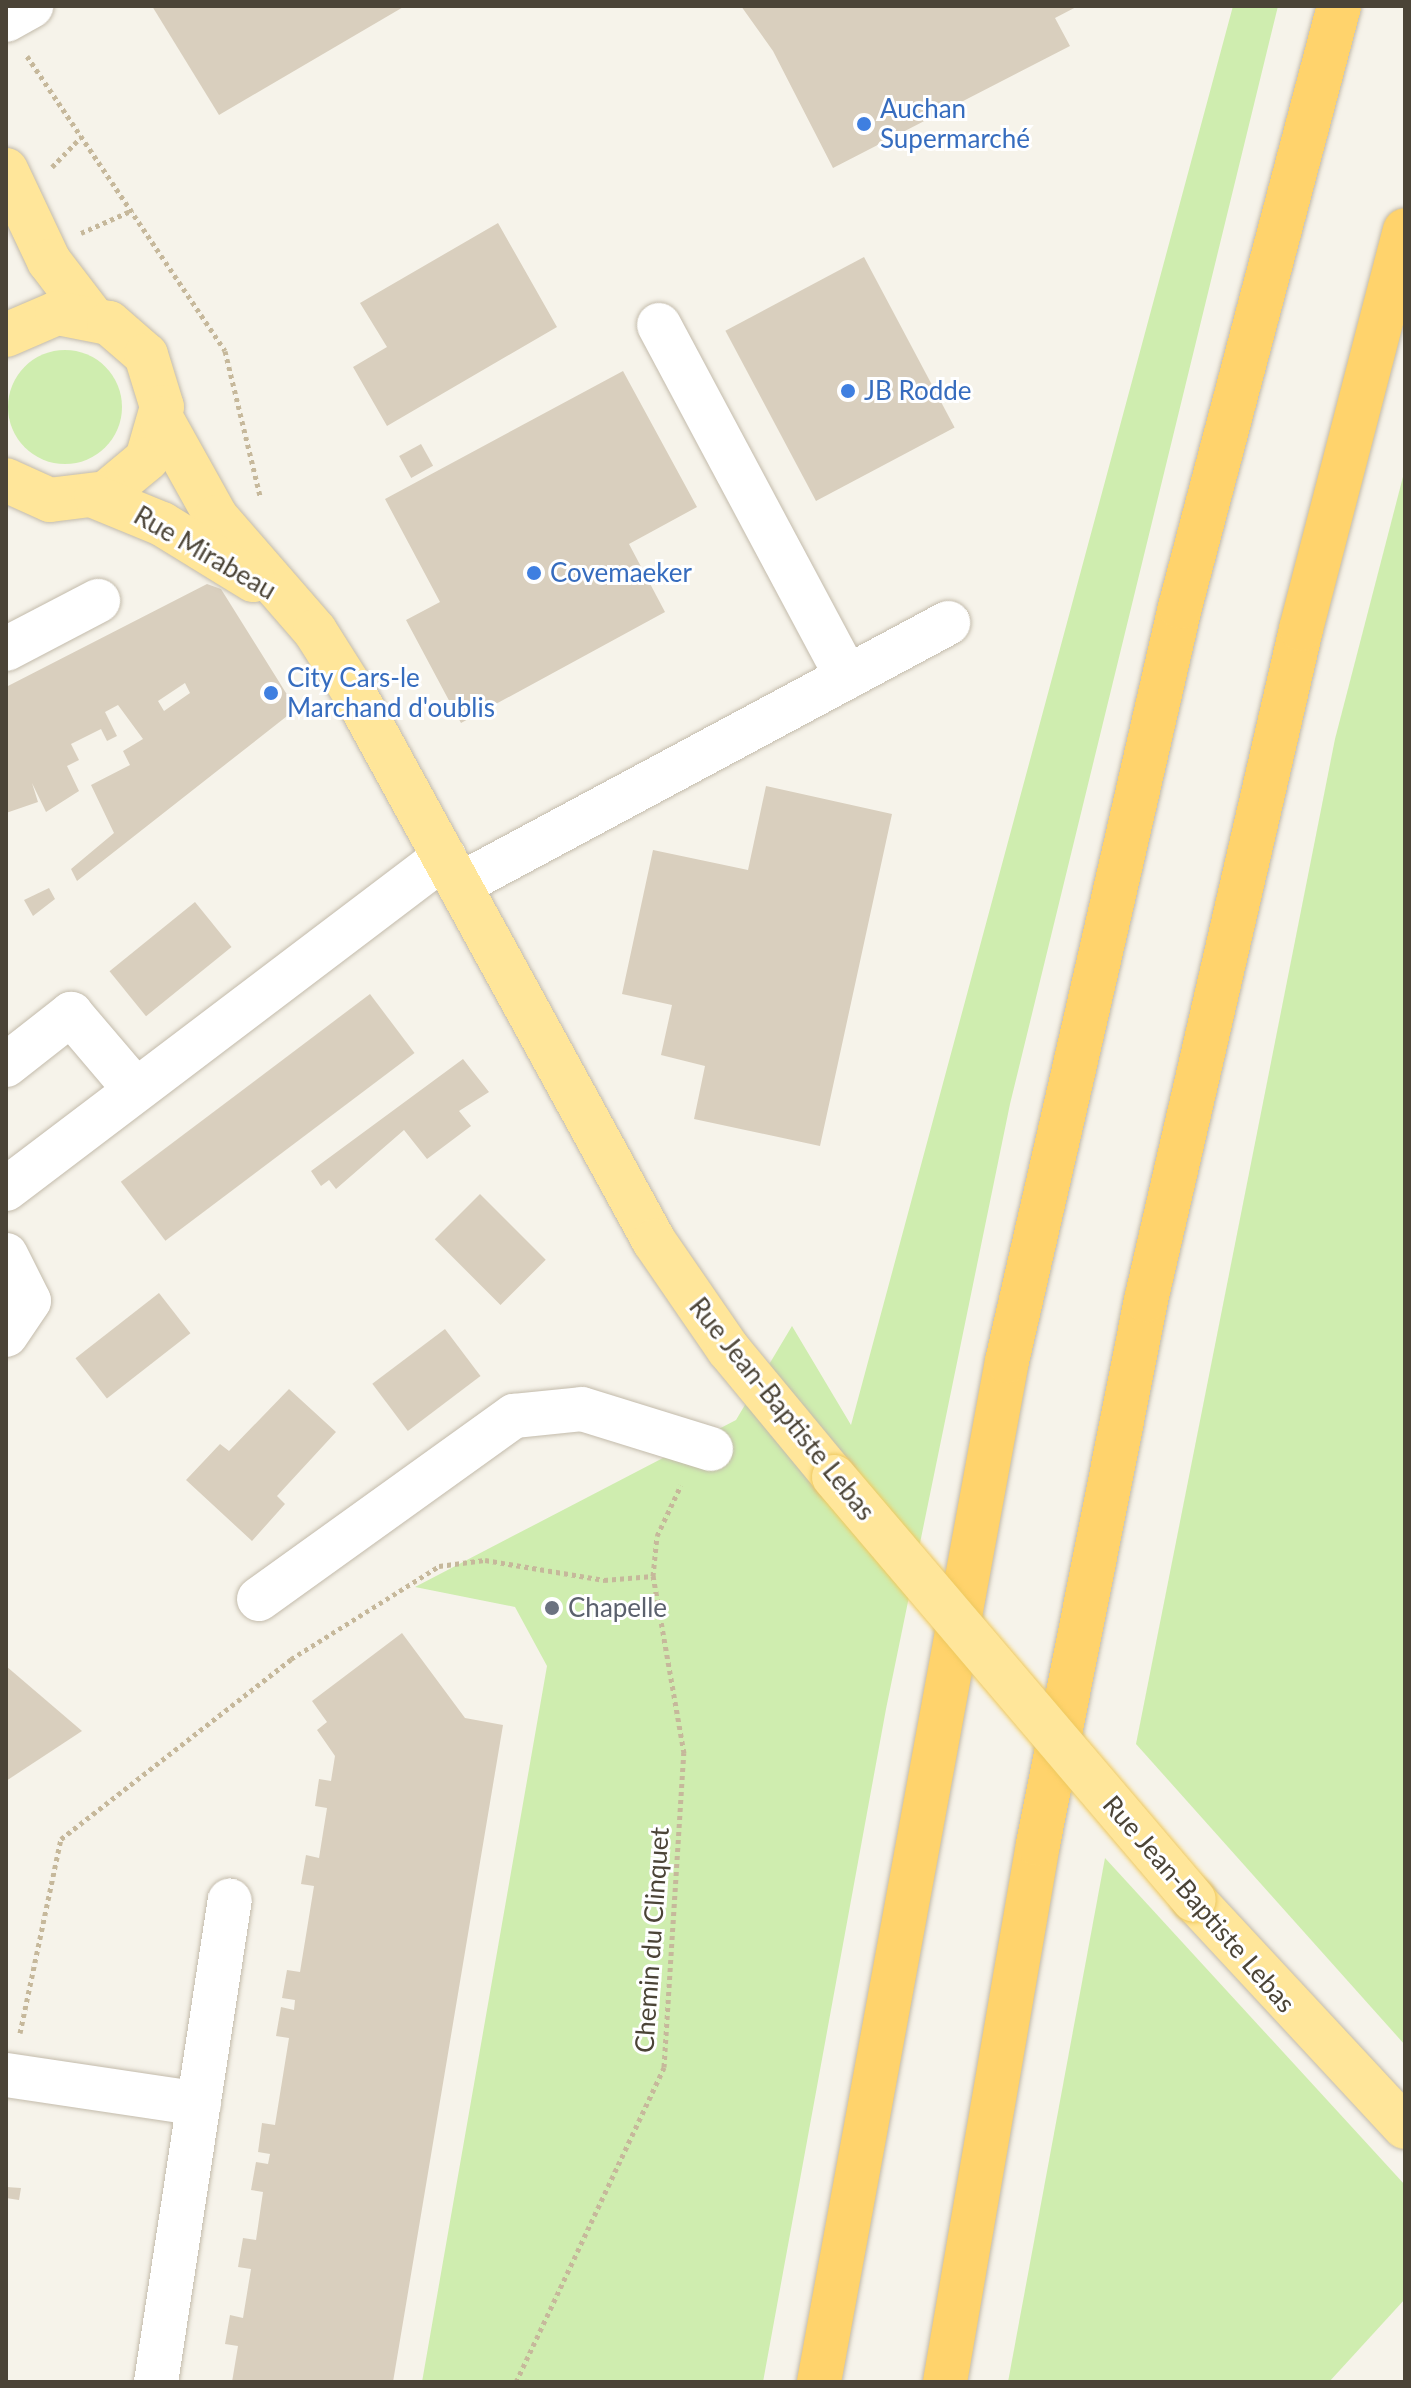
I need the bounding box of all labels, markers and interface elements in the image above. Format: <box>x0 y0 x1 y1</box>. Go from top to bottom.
place label: Auchan Supermarché <box>880 93 1030 154</box>
marker: Auchan Supermarché <box>855 115 873 133</box>
place label: JB Rodde <box>864 375 971 407</box>
marker: JB Rodde <box>839 382 857 400</box>
street label: Rue Mirabeau <box>128 500 282 606</box>
place label: Covemaeker <box>550 557 692 589</box>
marker: Covemaeker <box>525 564 543 582</box>
place label: City Cars-le Marchand d'oublis <box>287 662 495 724</box>
marker: City Cars-le Marchand d'oublis <box>262 684 280 702</box>
street label: Rue Jean-Baptiste Lebas <box>683 1291 881 1527</box>
place label: Chapelle <box>568 1592 667 1624</box>
marker: Chapelle <box>543 1599 561 1617</box>
street label: Rue Jean-Baptiste Lebas <box>1096 1789 1302 2019</box>
street label: Chemin du Clinquet <box>629 1826 675 2054</box>

